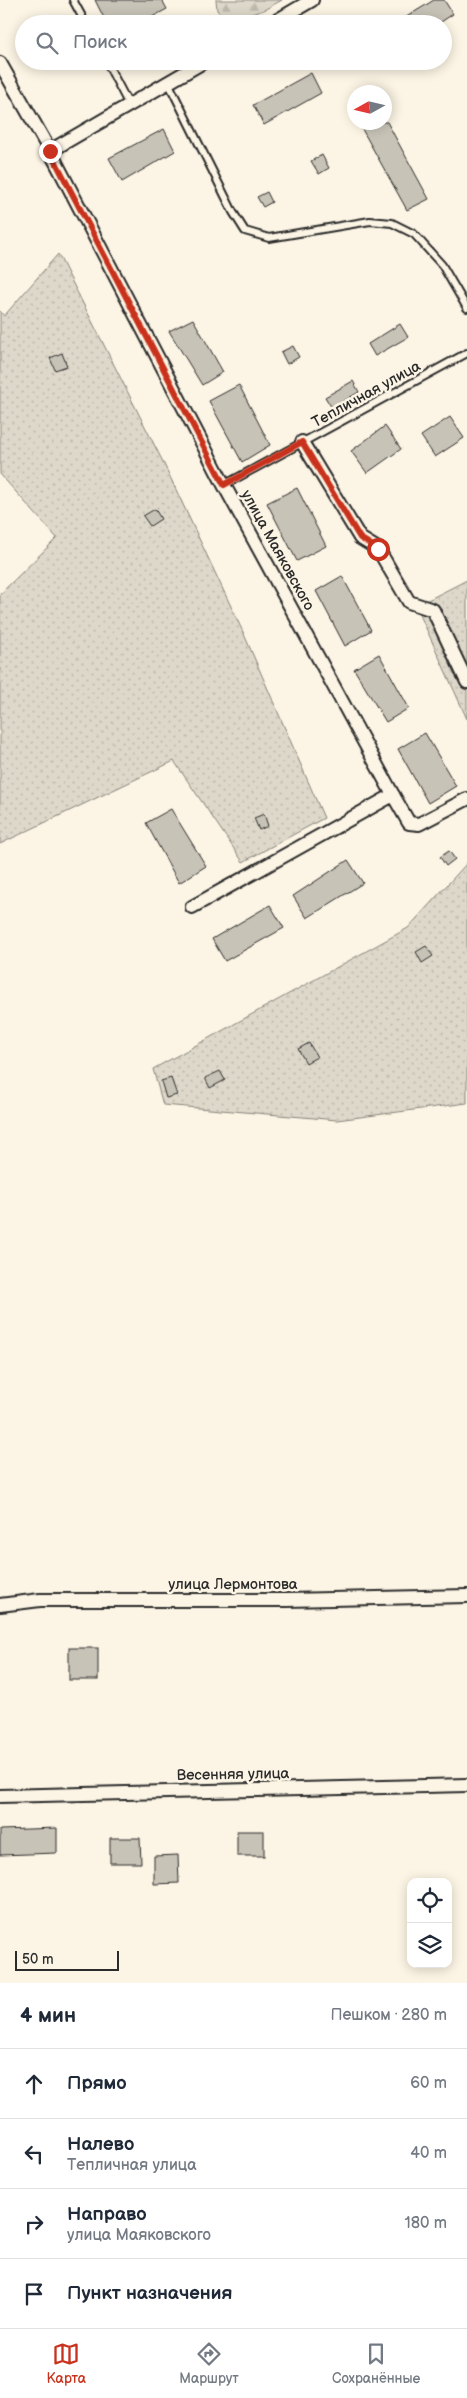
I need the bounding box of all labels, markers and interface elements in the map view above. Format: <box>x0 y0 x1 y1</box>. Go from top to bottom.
search box <box>15 15 452 70</box>
icon: search <box>33 29 61 57</box>
text: Поиск <box>73 31 127 54</box>
north arrow <box>347 85 392 130</box>
route end <box>39 140 62 163</box>
street label: Тепличная улица <box>308 357 424 432</box>
street label: улица Маяковского <box>237 487 319 614</box>
route start <box>367 538 390 561</box>
street label: улица Лермонтова <box>168 1575 298 1594</box>
street label: Весенняя улица <box>176 1764 290 1785</box>
map controls <box>407 1878 452 1968</box>
button: locate <box>407 1878 452 1923</box>
button: layers <box>407 1923 452 1968</box>
scale bar <box>15 1948 119 1971</box>
text: 50 m <box>22 1951 54 1968</box>
text: 4 мин <box>20 2003 76 2028</box>
text: Пешком · 280 m <box>330 2006 447 2025</box>
icon: ahead <box>20 2070 48 2098</box>
text: Прямо <box>67 2072 127 2095</box>
text: 60 m <box>410 2074 447 2093</box>
text: Налево <box>67 2133 134 2156</box>
icon: left <box>20 2140 48 2168</box>
text: 40 m <box>410 2144 447 2163</box>
text: Тепличная улица <box>67 2156 197 2175</box>
text: Направо <box>67 2203 147 2226</box>
icon: right <box>20 2210 48 2238</box>
text: 180 m <box>405 2214 447 2233</box>
text: улица Маяковского <box>67 2226 211 2245</box>
icon: arrive <box>20 2280 48 2308</box>
text: Пункт назначения <box>67 2282 232 2305</box>
tab: Карта <box>47 2340 86 2387</box>
tab: Маршрут <box>179 2340 239 2387</box>
tab: Сохранённые <box>332 2340 420 2387</box>

